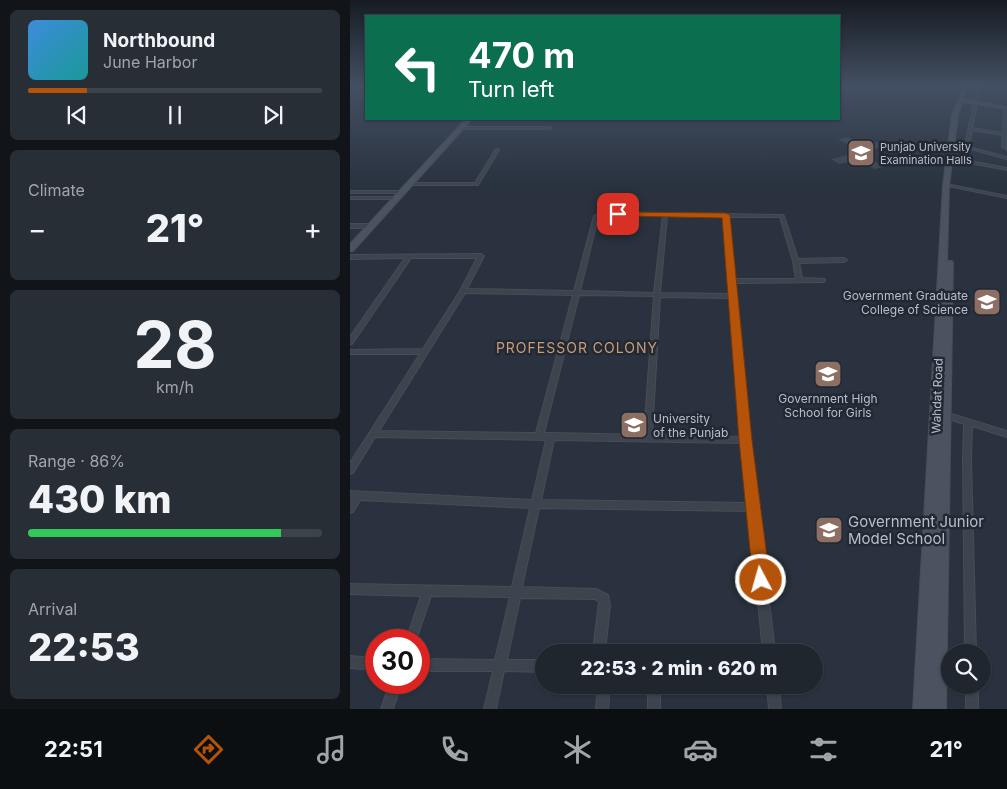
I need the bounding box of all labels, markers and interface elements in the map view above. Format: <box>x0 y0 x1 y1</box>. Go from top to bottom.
text: Northbound <box>103 29 215 52</box>
text: 470 m <box>468 34 575 76</box>
icon: left <box>385 35 450 100</box>
text: June Harbor <box>103 52 197 72</box>
text: Turn left <box>468 76 554 102</box>
icon: previous <box>63 101 91 129</box>
icon: pause <box>161 101 189 129</box>
icon: next <box>259 101 287 129</box>
school or university icon: Punjab University Examination Halls <box>846 138 876 168</box>
place label: Punjab University Examination Halls <box>880 140 972 167</box>
text: Climate <box>28 180 85 200</box>
pin <box>597 193 639 235</box>
icon: arrive <box>604 200 632 228</box>
text: 21° <box>146 205 204 251</box>
text: − <box>28 212 47 246</box>
text: + <box>303 212 322 246</box>
school or university icon: Government Graduate College of Science <box>972 287 1002 317</box>
place label: Government Graduate College of Science <box>843 288 968 317</box>
text: 28 <box>133 305 217 384</box>
district label: PROFESSOR COLONY <box>496 339 658 356</box>
street label: Wahdat Road <box>928 358 946 434</box>
school or university icon: Government High School for Girls <box>813 359 843 389</box>
text: km/h <box>156 377 194 397</box>
place label: Government High School for Girls <box>778 391 878 420</box>
school or university icon: University of the Punjab <box>619 410 649 440</box>
place label: University of the Punjab <box>653 411 728 440</box>
text: Range · 86% <box>28 451 125 471</box>
text: 430 km <box>28 476 171 522</box>
place label: Government Junior Model School <box>848 512 984 548</box>
school or university icon: Government Junior Model School <box>814 515 844 545</box>
position arrow <box>734 553 786 605</box>
text: Arrival <box>28 599 77 619</box>
text: 22:53 <box>28 624 140 670</box>
speed limit sign: 30 <box>365 629 430 694</box>
map controls <box>941 644 991 694</box>
button: search <box>941 644 991 694</box>
text: 22:53 · 2 min · 620 m <box>581 657 777 680</box>
icon: directions <box>191 732 226 767</box>
icon: music <box>314 732 349 767</box>
icon: phone <box>437 732 472 767</box>
icon: climate <box>560 732 595 767</box>
icon: car <box>683 732 718 767</box>
icon: filters <box>806 732 841 767</box>
text: 22:51 <box>44 736 103 762</box>
text: 21° <box>929 736 963 762</box>

